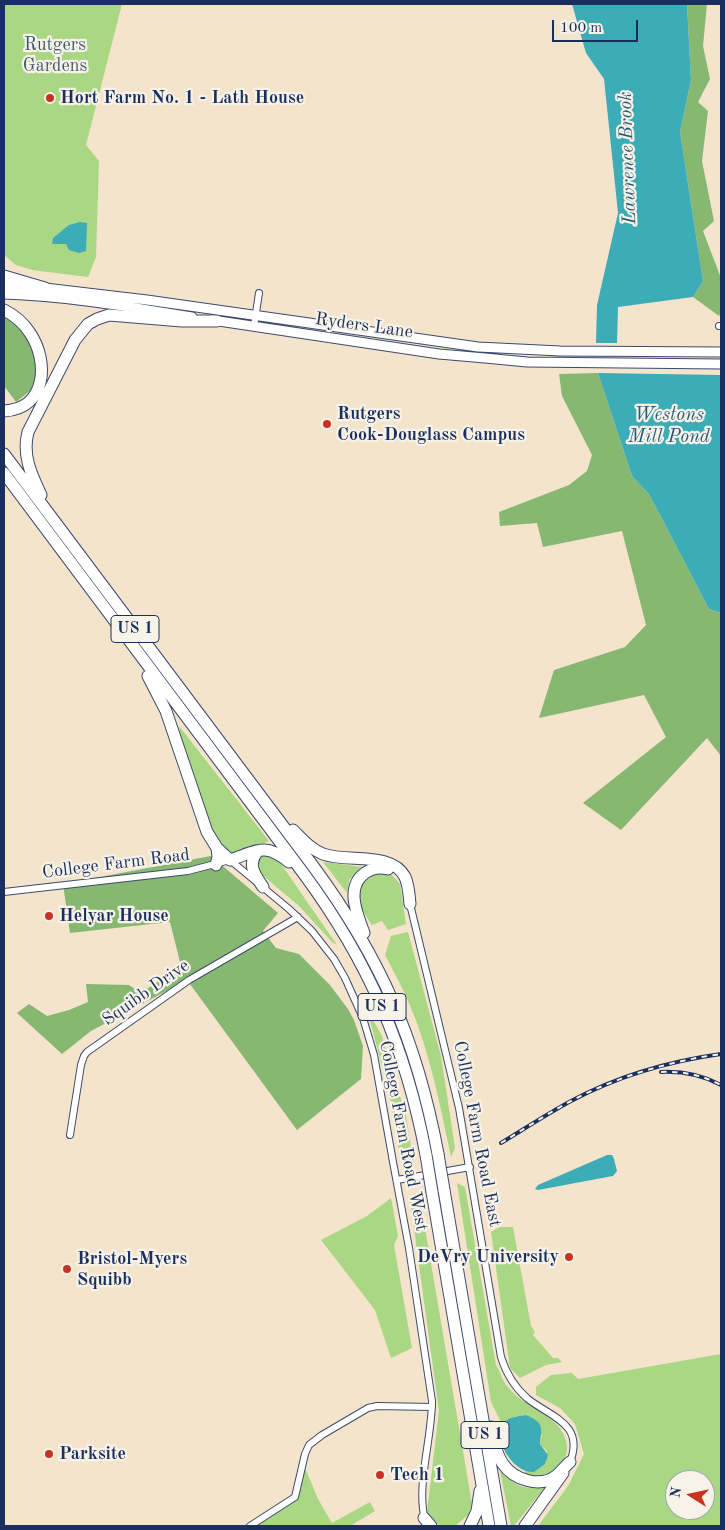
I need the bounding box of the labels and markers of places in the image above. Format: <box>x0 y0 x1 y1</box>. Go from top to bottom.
place label: Hort Farm No. 1 - Lath House <box>60 87 304 109</box>
marker: Hort Farm No. 1 - Lath House <box>44 92 56 104</box>
place label: Rutgers Cook-Douglass Campus <box>337 403 525 446</box>
marker: Rutgers Cook-Douglass Campus <box>321 418 333 430</box>
place label: Helyar House <box>59 905 169 927</box>
marker: Helyar House <box>43 910 55 922</box>
place label: DeVry University <box>417 1246 559 1268</box>
place label: Bristol-Myers Squibb <box>77 1248 187 1290</box>
marker: DeVry University <box>563 1251 575 1263</box>
marker: Bristol-Myers Squibb <box>61 1263 73 1275</box>
place label: Parksite <box>59 1443 126 1465</box>
marker: Parksite <box>43 1448 55 1460</box>
place label: Tech 1 <box>390 1464 444 1486</box>
marker: Tech 1 <box>374 1469 386 1481</box>

